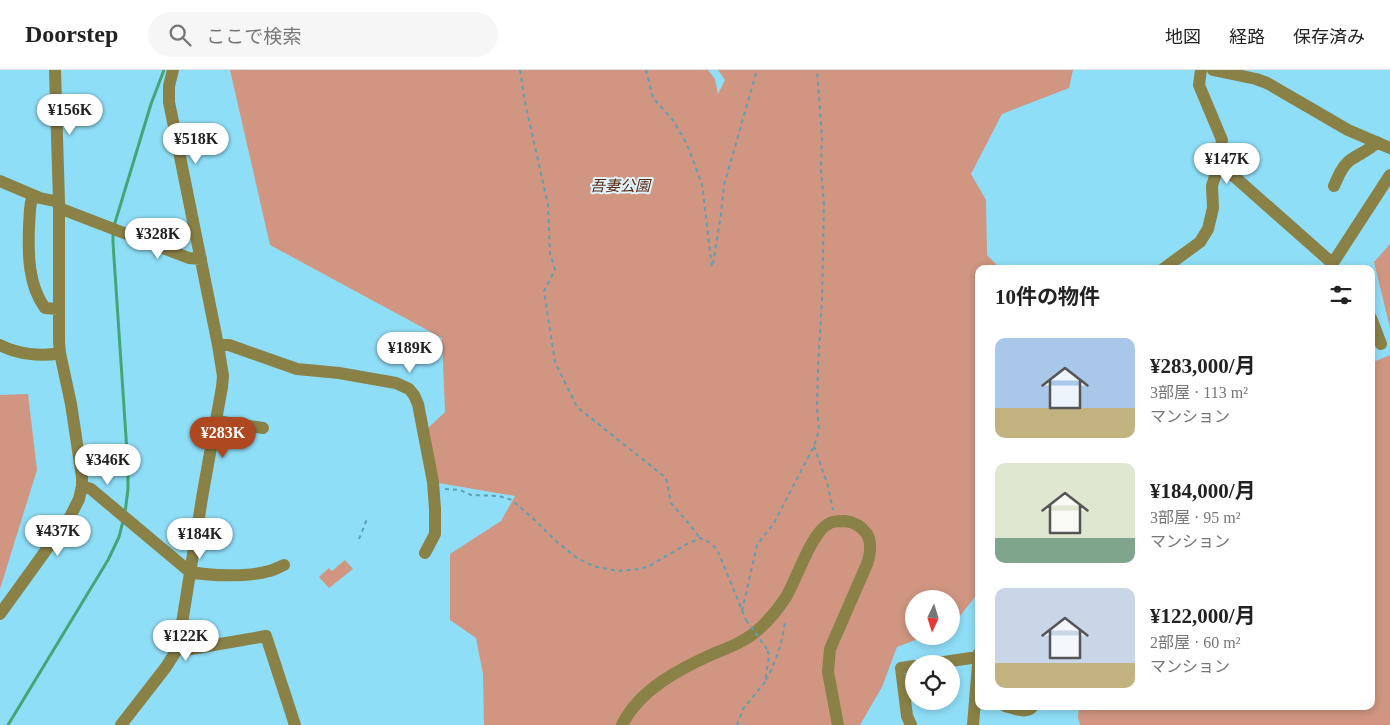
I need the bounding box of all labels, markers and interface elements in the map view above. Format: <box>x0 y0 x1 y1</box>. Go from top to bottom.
search box <box>148 12 498 57</box>
text: Doorstep <box>25 21 118 47</box>
icon: search <box>166 21 194 49</box>
text: ここで検索 <box>206 26 301 47</box>
text: 地図 <box>1165 27 1201 47</box>
text: 経路 <box>1229 27 1265 47</box>
text: 保存済み <box>1293 27 1365 47</box>
pin: ¥156K <box>35 93 105 136</box>
text: ¥156K <box>48 101 92 118</box>
pin: ¥518K <box>161 122 231 165</box>
text: ¥518K <box>174 130 218 147</box>
pin: ¥147K <box>1192 142 1262 185</box>
text: ¥147K <box>1205 150 1249 167</box>
park label: 吾妻公園 <box>590 178 652 194</box>
pin: ¥328K <box>123 218 193 260</box>
text: ¥328K <box>136 225 180 242</box>
icon: filters <box>1327 281 1355 309</box>
text: 10件の物件 <box>995 285 1100 309</box>
pin: ¥189K <box>375 332 445 374</box>
text: ¥189K <box>388 339 432 356</box>
text: ¥283,000/月 <box>1150 354 1256 378</box>
icon: home <box>1035 358 1095 418</box>
text: 3部屋 · 113 m² <box>1150 384 1248 401</box>
text: マンション <box>1150 408 1230 425</box>
pin: ¥283K <box>188 416 258 459</box>
text: ¥283K <box>201 424 245 441</box>
pin: ¥346K <box>73 444 143 486</box>
text: ¥346K <box>86 451 130 468</box>
text: ¥184,000/月 <box>1150 479 1256 503</box>
icon: home <box>1035 483 1095 543</box>
text: 3部屋 · 95 m² <box>1150 509 1241 526</box>
pin: ¥437K <box>23 514 93 557</box>
pin: ¥184K <box>165 518 235 560</box>
text: ¥437K <box>36 522 80 539</box>
text: ¥184K <box>178 525 222 542</box>
text: マンション <box>1150 533 1230 550</box>
north arrow <box>905 590 960 645</box>
map controls <box>905 590 960 710</box>
text: ¥122,000/月 <box>1150 604 1256 628</box>
icon: home <box>1035 608 1095 668</box>
pin: ¥122K <box>151 620 221 662</box>
text: ¥122K <box>164 627 208 644</box>
text: 2部屋 · 60 m² <box>1150 634 1241 651</box>
button: locate <box>905 655 960 710</box>
text: マンション <box>1150 658 1230 675</box>

